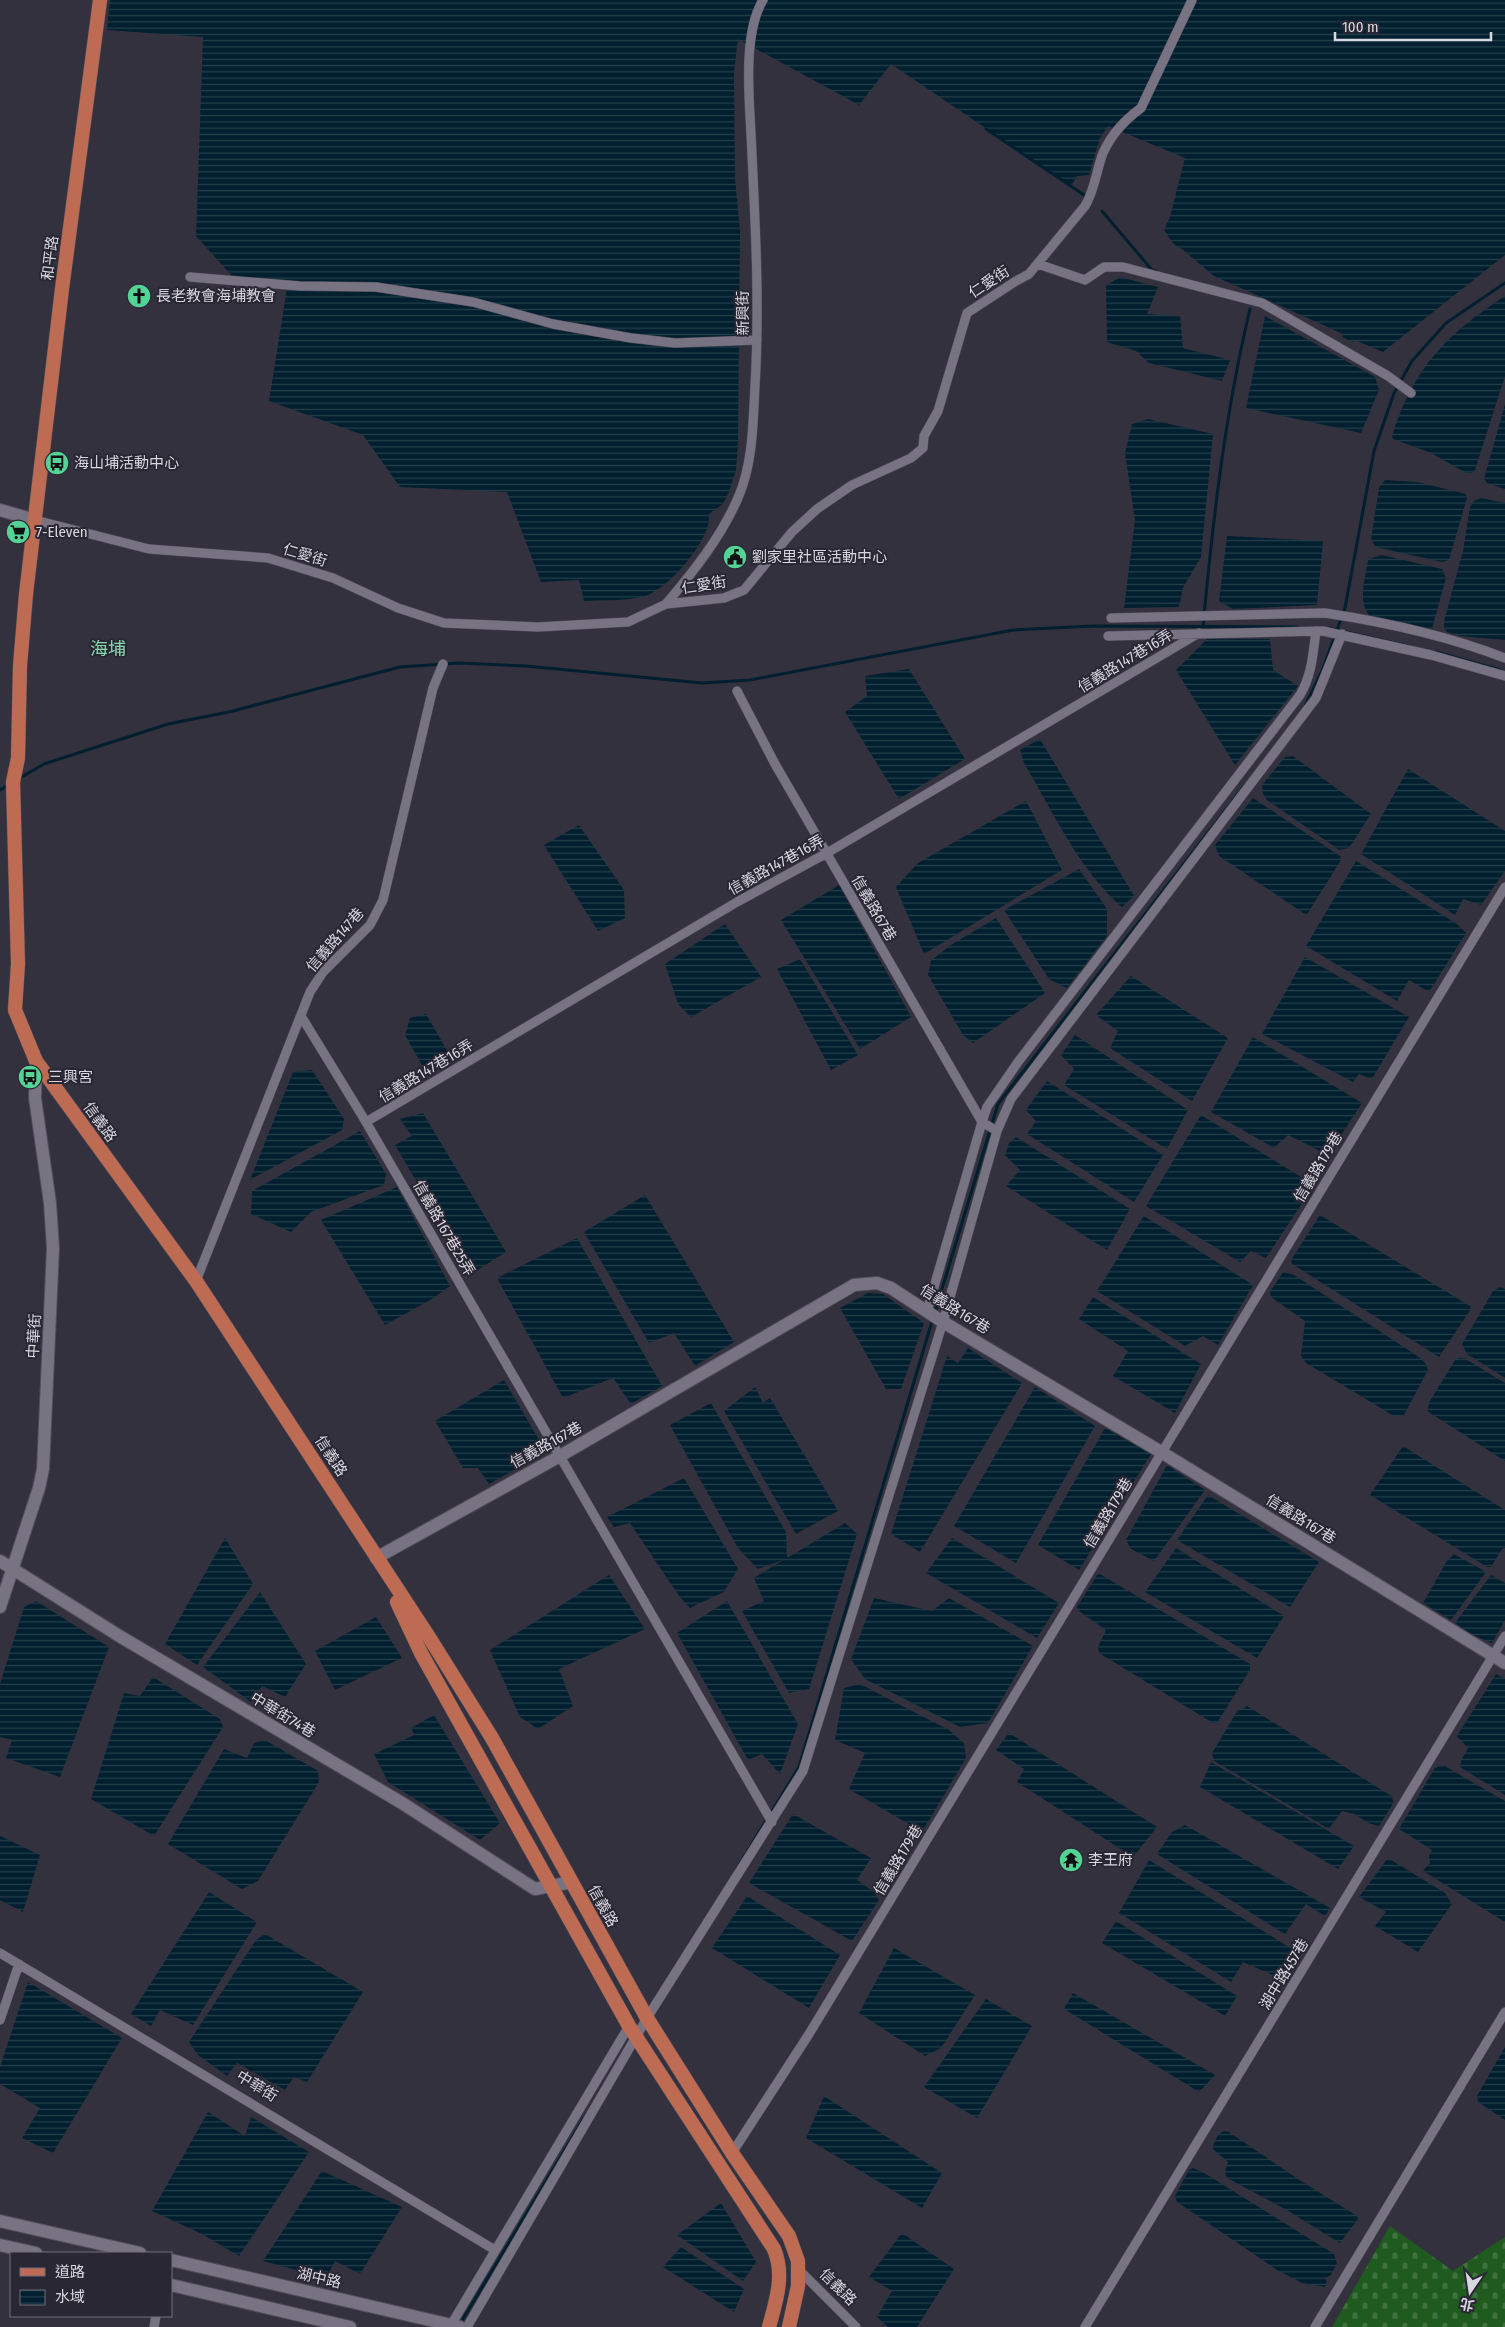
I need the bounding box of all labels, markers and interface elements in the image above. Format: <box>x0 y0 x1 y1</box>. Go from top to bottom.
scale bar <box>1335 10 1491 42</box>
text: 100 m <box>1342 18 1379 36</box>
street label: 和平路 <box>38 235 62 281</box>
street label: 仁愛街 <box>965 262 1013 302</box>
church icon: 長老教會海埔教會 <box>126 283 152 309</box>
place label: 長老教會海埔教會 <box>156 287 276 305</box>
street label: 新興街 <box>734 290 752 336</box>
bus stop icon: 海山埔活動中心 <box>44 450 70 476</box>
place label: 海山埔活動中心 <box>74 454 179 472</box>
supermarket icon: 7-Eleven <box>5 519 31 545</box>
place label: 7-Eleven <box>36 523 88 541</box>
street label: 仁愛街 <box>281 540 329 570</box>
public building icon: 劉家里社區活動中心 <box>722 544 748 570</box>
place label: 劉家里社區活動中心 <box>752 548 887 566</box>
street label: 仁愛街 <box>680 573 728 597</box>
street label: 信義路147巷16弄 <box>1074 626 1176 696</box>
district label: 海埔 <box>90 638 126 660</box>
street label: 信義路147巷16弄 <box>725 831 827 899</box>
street label: 信義路67巷 <box>848 872 900 944</box>
street label: 信義路147巷 <box>302 904 368 976</box>
street label: 信義路147巷16弄 <box>375 1036 477 1106</box>
bus stop icon: 三興宮 <box>17 1064 43 1090</box>
place label: 三興宮 <box>48 1068 93 1086</box>
street label: 信義路 <box>79 1099 121 1145</box>
street label: 信義路179巷 <box>1290 1129 1346 1205</box>
street label: 信義路167巷25弄 <box>409 1177 479 1279</box>
street label: 信義路167巷 <box>917 1280 993 1338</box>
street label: 中華街 <box>24 1313 44 1359</box>
street label: 信義路167巷 <box>507 1418 585 1472</box>
street label: 信義路 <box>311 1432 351 1480</box>
street label: 信義路179巷 <box>1080 1475 1136 1551</box>
street label: 信義路167巷 <box>1263 1490 1339 1548</box>
street label: 中華街74巷 <box>247 1689 319 1741</box>
street label: 信義路179巷 <box>870 1822 926 1898</box>
temple icon: 李王府 <box>1058 1847 1084 1873</box>
place label: 李王府 <box>1088 1851 1133 1869</box>
street label: 信義路 <box>584 1882 622 1930</box>
street label: 湖中路457巷 <box>1256 1935 1312 2013</box>
street label: 中華街 <box>233 2067 281 2105</box>
legend <box>10 2252 172 2317</box>
text: 道路 <box>55 2263 85 2281</box>
street label: 湖中路 <box>295 2264 343 2292</box>
street label: 信義路 <box>816 2265 860 2309</box>
north arrow <box>1445 2267 1495 2317</box>
text: 水域 <box>55 2288 85 2306</box>
text: 北 <box>1458 2294 1476 2314</box>

